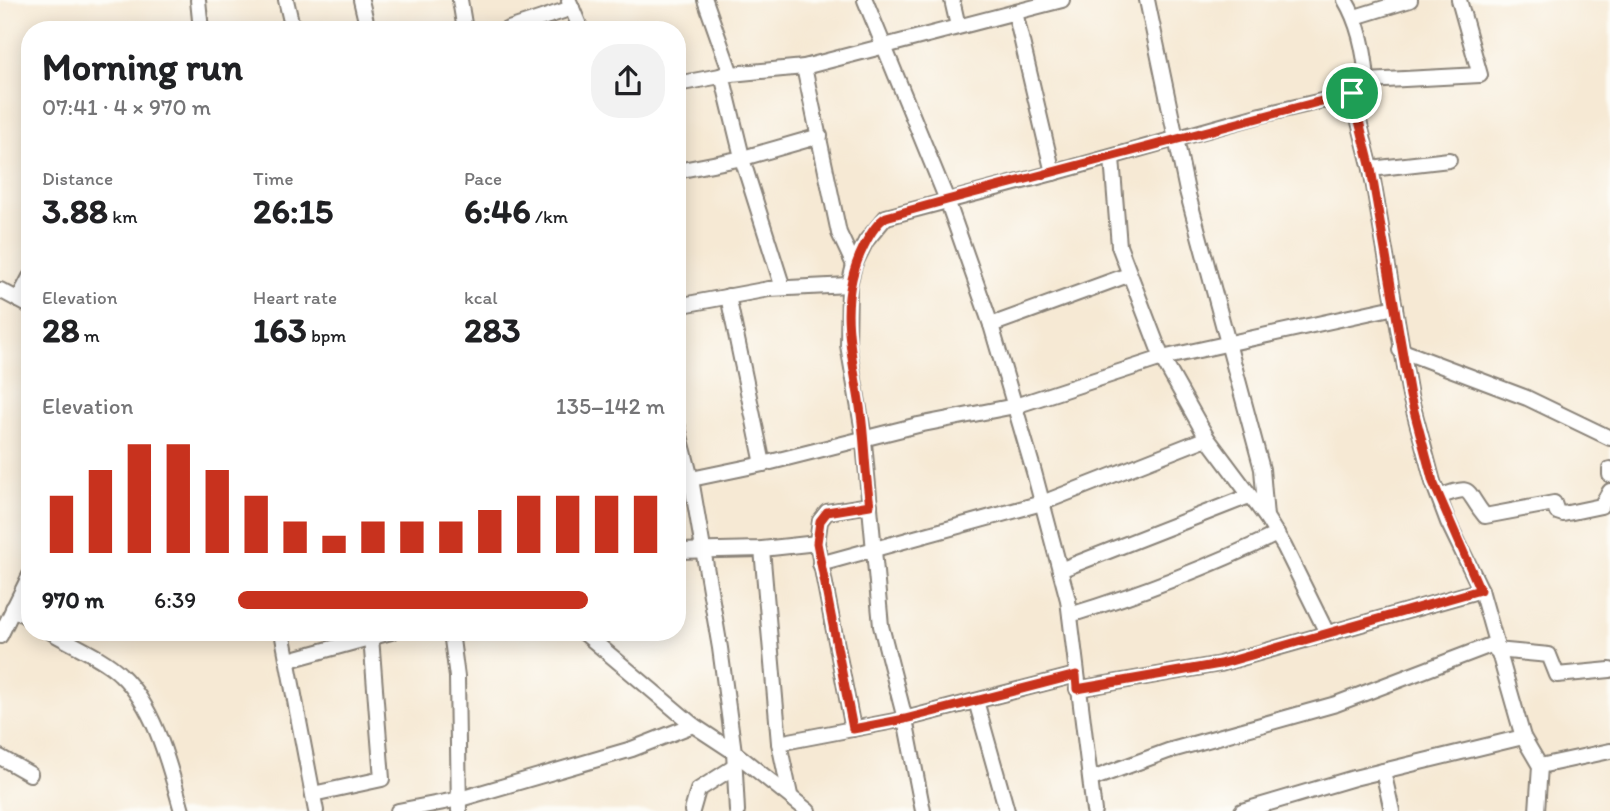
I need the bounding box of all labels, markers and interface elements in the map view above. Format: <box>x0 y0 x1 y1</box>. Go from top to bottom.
text: Morning run <box>42 44 243 90</box>
button: share <box>591 44 665 118</box>
pin <box>1322 63 1382 123</box>
icon: arrive <box>1333 74 1371 112</box>
text: 07:41 · 4 × 970 m <box>42 93 211 121</box>
text: Distance <box>42 167 113 190</box>
text: Time <box>253 167 294 190</box>
text: Pace <box>464 167 502 190</box>
text: 3.88 <box>42 190 108 232</box>
text: 26:15 <box>253 190 333 232</box>
text: 6:46 <box>464 190 531 232</box>
text: km <box>108 205 137 228</box>
text: /km <box>531 205 568 228</box>
text: Elevation <box>42 286 118 309</box>
text: Heart rate <box>253 286 337 309</box>
text: kcal <box>464 286 498 309</box>
text: 28 <box>42 309 80 351</box>
text: 163 <box>253 309 307 351</box>
text: 283 <box>464 309 521 351</box>
text: m <box>80 324 100 347</box>
text: bpm <box>307 324 346 347</box>
text: Elevation <box>42 392 133 420</box>
text: 135–142 m <box>556 392 665 420</box>
text: 970 m <box>42 586 104 614</box>
text: 6:39 <box>154 586 196 614</box>

